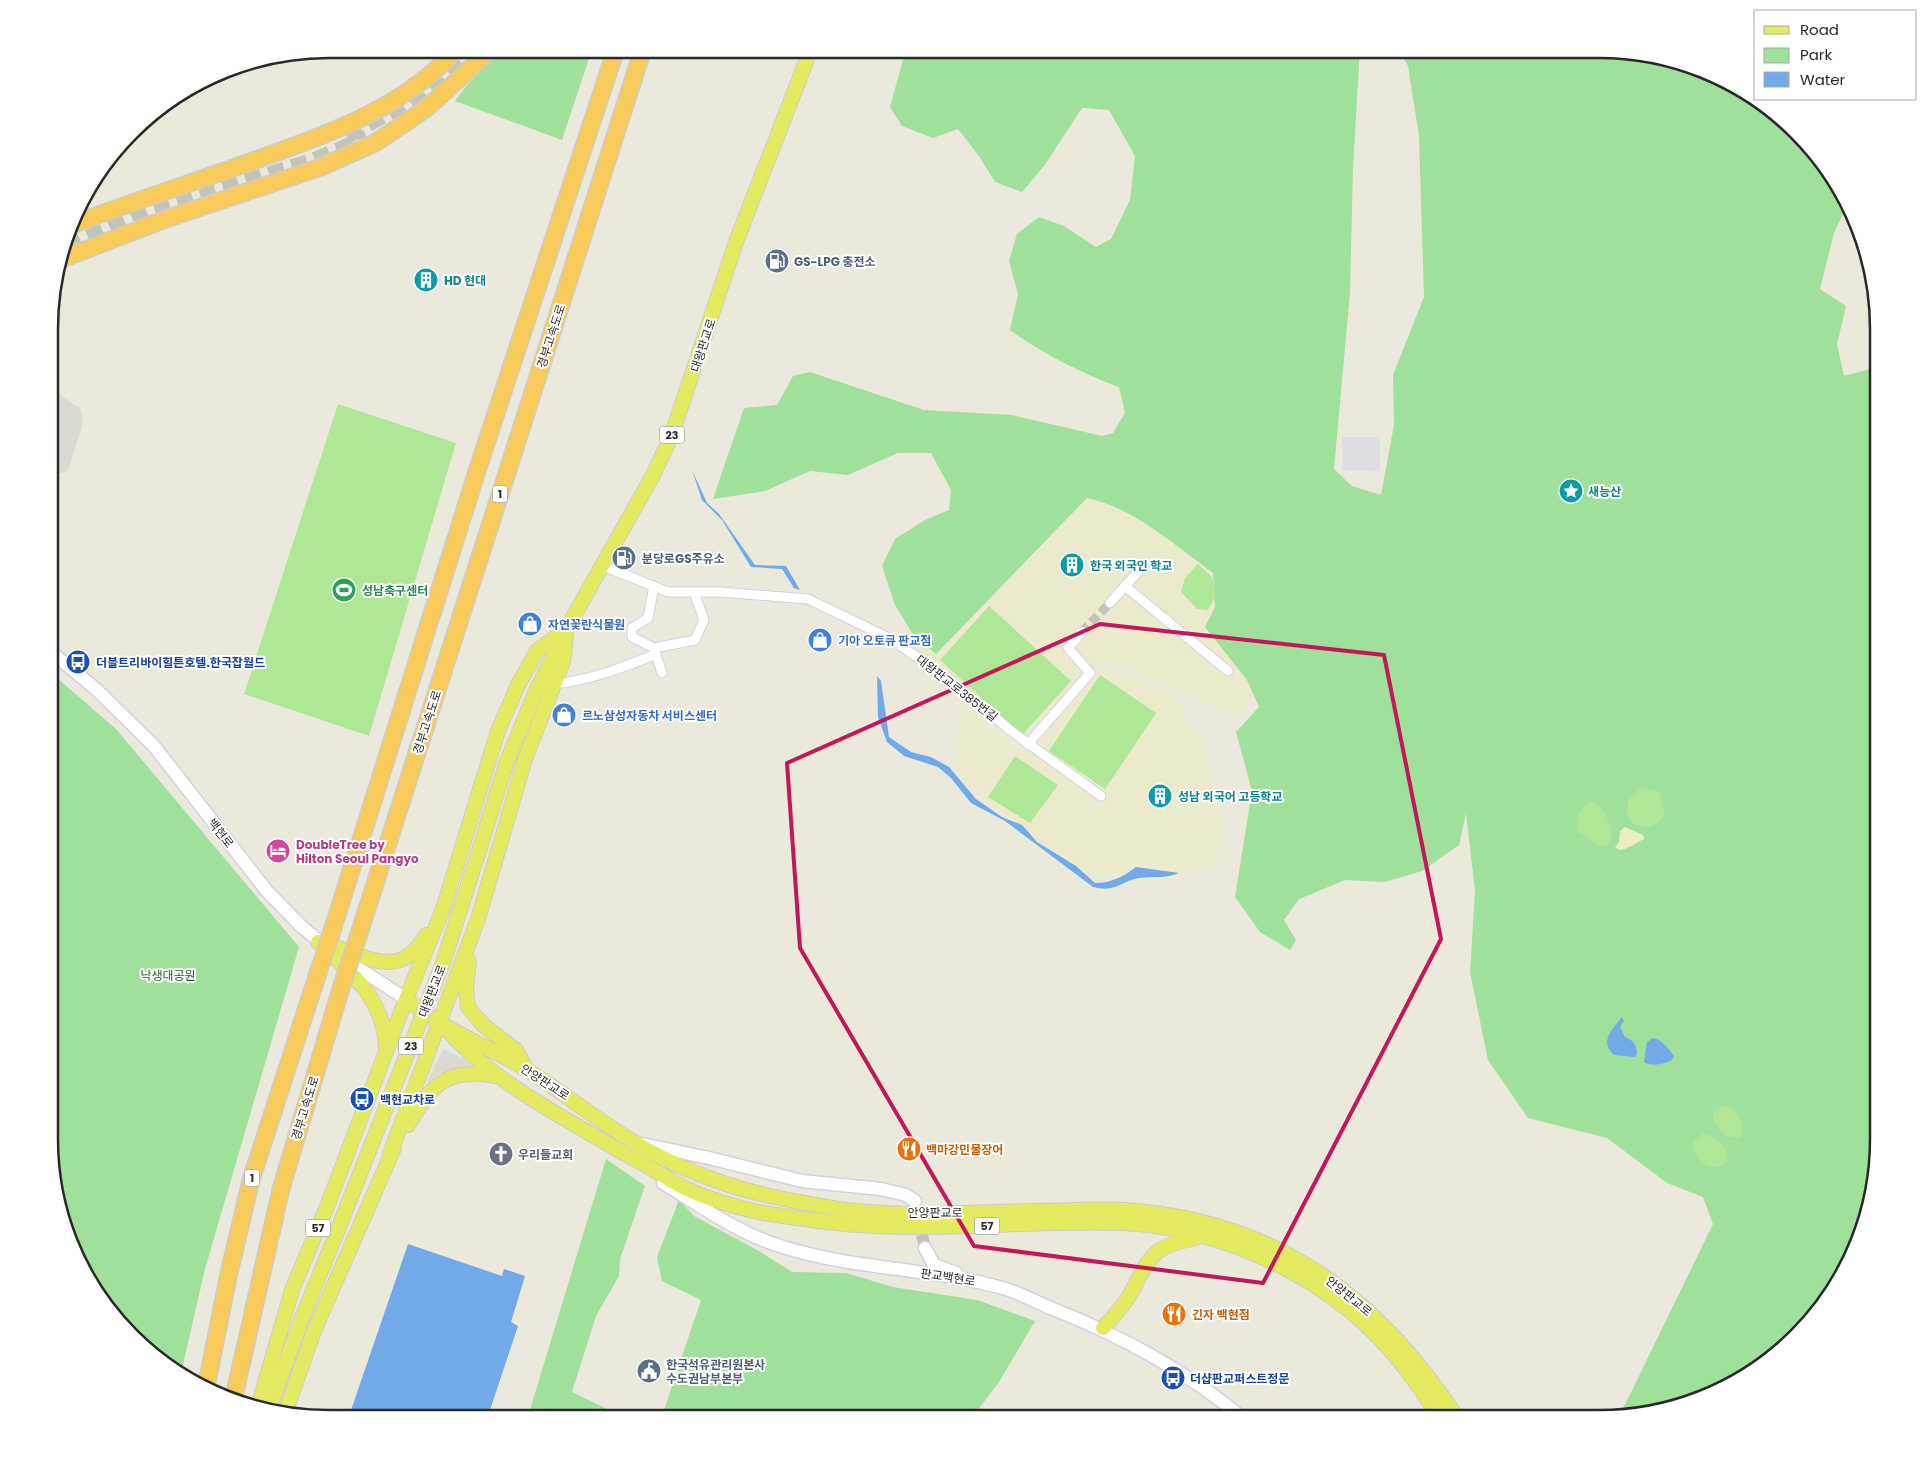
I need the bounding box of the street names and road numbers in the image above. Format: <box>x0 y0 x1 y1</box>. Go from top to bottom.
street label: 경부고속도로 <box>533 302 569 370</box>
street label: 대왕판교로 <box>686 316 720 374</box>
road number: 23 <box>660 426 684 444</box>
road number: 1 <box>492 486 508 502</box>
street label: 대왕판교로385번길 <box>913 651 1001 725</box>
street label: 경부고속도로 <box>409 688 445 756</box>
street label: 백현로 <box>204 815 238 851</box>
street label: 대왕판교로 <box>414 962 450 1020</box>
road number: 23 <box>398 1038 424 1054</box>
street label: 안양판교로 <box>517 1060 573 1104</box>
street label: 경부고속도로 <box>287 1074 323 1142</box>
road number: 1 <box>244 1170 260 1186</box>
street label: 안양판교로 <box>907 1204 963 1221</box>
road number: 57 <box>974 1218 1000 1234</box>
road number: 57 <box>306 1220 330 1236</box>
street label: 판교백현로 <box>919 1264 977 1290</box>
street label: 안양판교로 <box>1322 1272 1376 1320</box>

